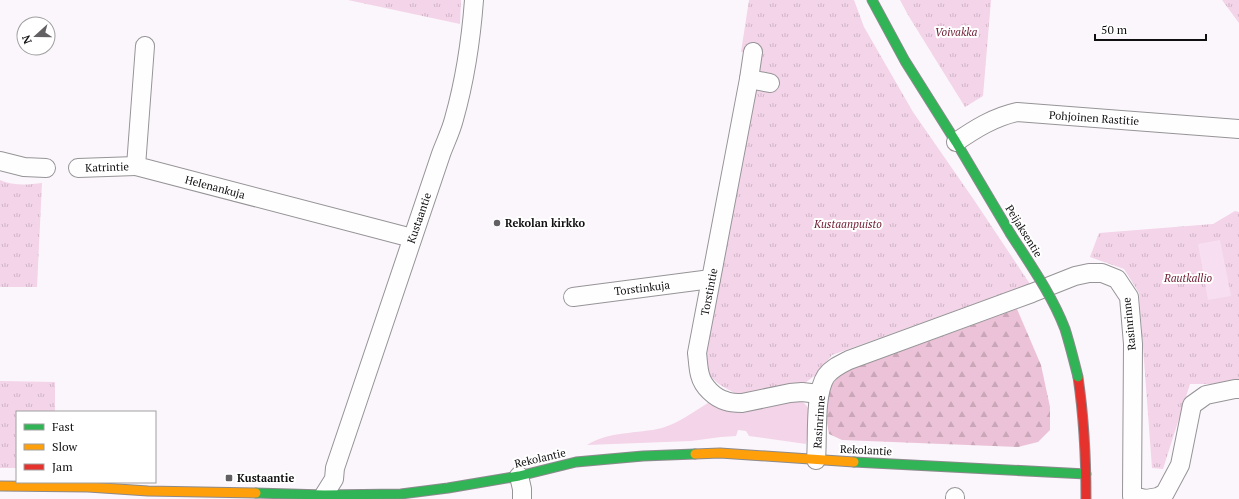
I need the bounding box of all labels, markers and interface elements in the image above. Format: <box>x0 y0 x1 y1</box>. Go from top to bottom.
north arrow <box>16 16 56 56</box>
scale bar <box>1095 16 1206 42</box>
text: 50 m <box>1101 22 1128 37</box>
park label: Voivakka <box>935 25 977 39</box>
text: N <box>18 33 35 46</box>
street label: Pohjoinen Rastitie <box>1048 108 1140 128</box>
street label: Katrintie <box>85 159 130 175</box>
street label: Helenankuja <box>183 172 247 202</box>
street label: Kustaantie <box>404 190 434 245</box>
street label: Peijaksentie <box>1002 202 1046 260</box>
place label: Rekolan kirkko <box>505 216 585 230</box>
park label: Kustaanpuisto <box>813 217 882 231</box>
marker: Rekolan kirkko <box>492 218 502 228</box>
street label: Torstintie <box>698 267 721 317</box>
park label: Rautkallio <box>1163 271 1212 285</box>
street label: Torstinkuja <box>613 278 671 298</box>
street label: Rasinrinne <box>1119 296 1139 351</box>
street label: Rasinrinne <box>810 394 828 449</box>
legend <box>16 411 156 483</box>
text: Fast <box>52 419 75 434</box>
text: Slow <box>52 439 78 454</box>
street label: Rekolantie <box>840 442 893 458</box>
street label: Rekolantie <box>513 445 567 471</box>
text: Jam <box>52 459 73 474</box>
place label: Kustaantie <box>237 471 294 485</box>
marker: Kustaantie <box>224 473 234 483</box>

